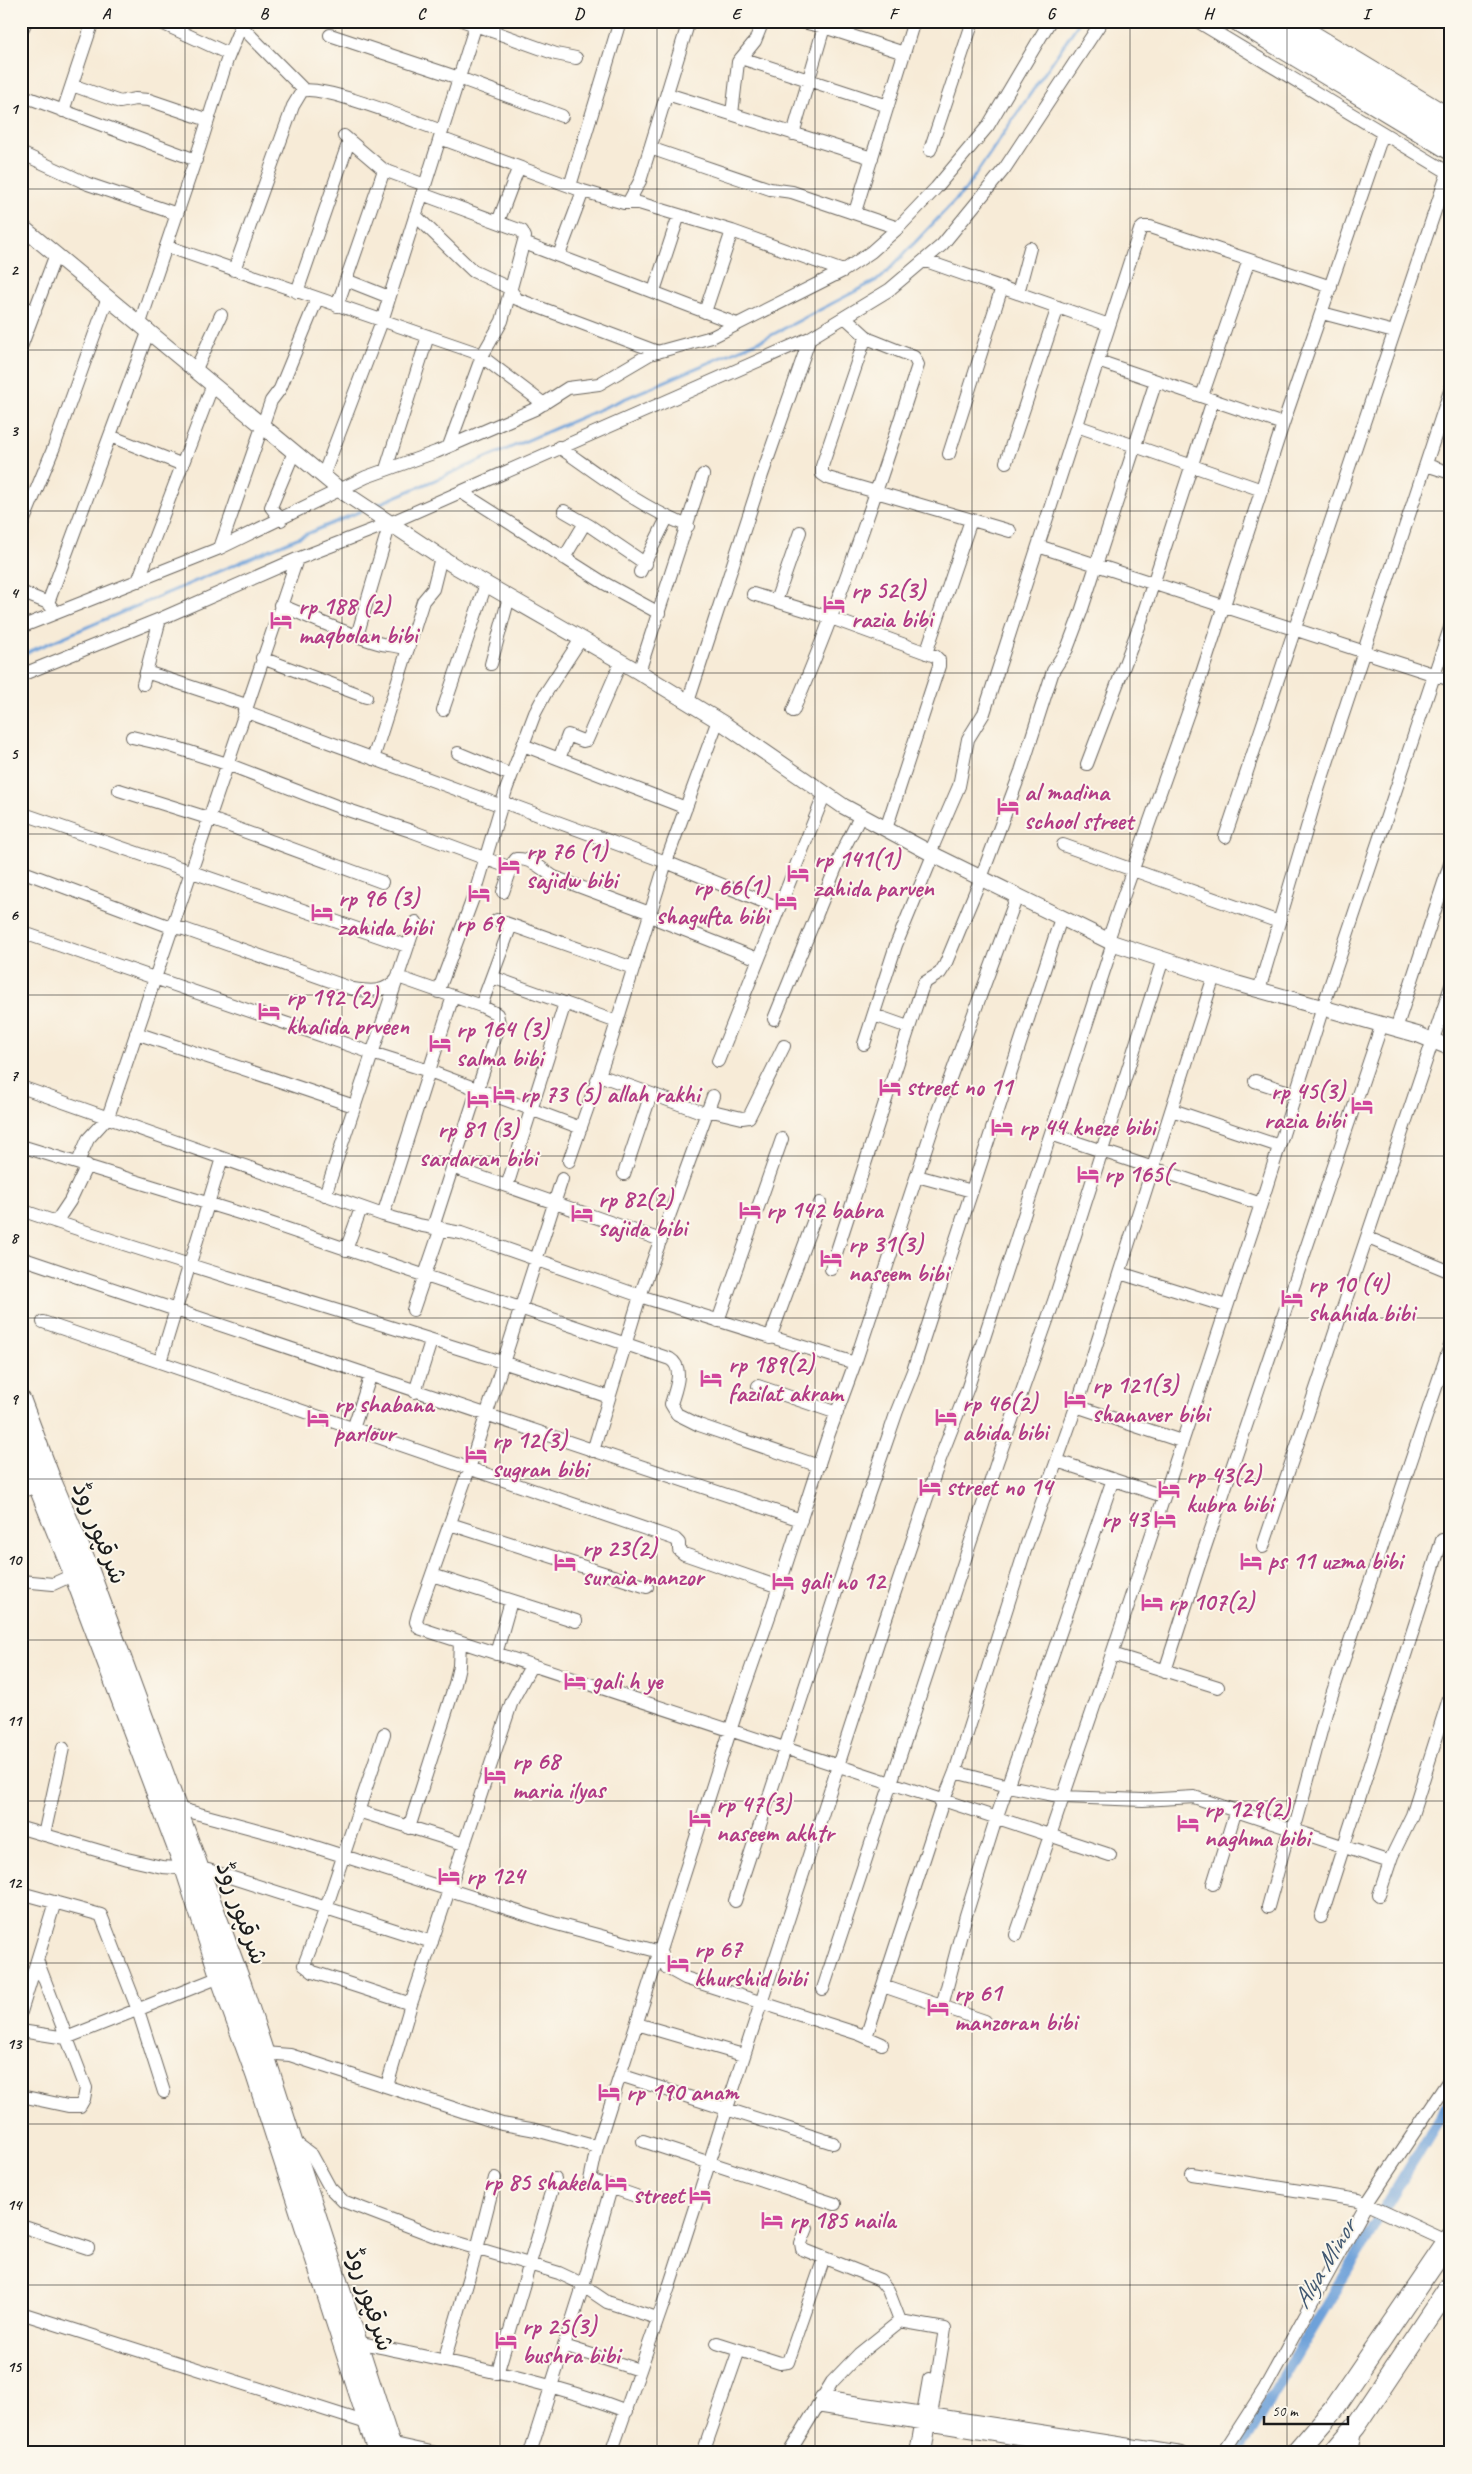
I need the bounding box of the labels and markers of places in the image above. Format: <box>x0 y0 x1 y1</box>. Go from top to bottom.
place label: rp 52(3) razia bibi <box>851 574 935 635</box>
place label: rp 188 (2) maqbolan bibi <box>298 590 421 651</box>
hotel icon: rp 52(3) razia bibi <box>821 591 847 617</box>
hotel icon: rp 188 (2) maqbolan bibi <box>268 607 294 633</box>
place label: al madina school street <box>1024 776 1136 837</box>
hotel icon: al madina school street <box>995 793 1021 819</box>
place label: rp 76 (1) sajidw bibi <box>526 835 620 896</box>
place label: rp 141(1) zahida parven <box>814 843 935 904</box>
hotel icon: rp 76 (1) sajidw bibi <box>496 852 522 878</box>
hotel icon: rp 141(1) zahida parven <box>785 860 811 886</box>
place label: rp 66(1) shagufta bibi <box>656 871 772 932</box>
hotel icon: rp 69 <box>466 880 492 906</box>
place label: rp 96 (3) zahida bibi <box>338 882 435 943</box>
hotel icon: rp 66(1) shagufta bibi <box>773 888 799 914</box>
hotel icon: rp 96 (3) zahida bibi <box>309 899 335 925</box>
place label: rp 69 <box>455 907 506 939</box>
place label: rp 192 (2) khalida prveen <box>286 981 409 1042</box>
hotel icon: rp 192 (2) khalida prveen <box>256 998 282 1024</box>
place label: rp 164 (3) salma bibi <box>456 1013 550 1074</box>
hotel icon: rp 164 (3) salma bibi <box>427 1030 453 1056</box>
place label: street no 11 <box>906 1071 1015 1103</box>
hotel icon: street no 11 <box>877 1074 903 1100</box>
place label: rp 45(3) razia bibi <box>1264 1075 1348 1136</box>
place label: rp 73 (5) allah rakhi <box>520 1078 703 1110</box>
hotel icon: rp 73 (5) allah rakhi <box>491 1081 517 1107</box>
hotel icon: rp 81 (3) sardaran bibi <box>465 1086 491 1112</box>
hotel icon: rp 45(3) razia bibi <box>1349 1092 1375 1118</box>
place label: rp 44 kneze bibi <box>1019 1111 1159 1143</box>
place label: rp 81 (3) sardaran bibi <box>419 1113 540 1174</box>
hotel icon: rp 44 kneze bibi <box>989 1114 1015 1140</box>
place label: rp 165( <box>1104 1158 1176 1190</box>
hotel icon: rp 165( <box>1075 1161 1101 1187</box>
place label: rp 82(2) sajida bibi <box>598 1183 690 1244</box>
place label: rp 142 babra <box>766 1194 884 1226</box>
hotel icon: rp 142 babra <box>737 1197 763 1223</box>
hotel icon: rp 82(2) sajida bibi <box>569 1200 595 1226</box>
place label: rp 31(3) naseem bibi <box>848 1228 951 1289</box>
hotel icon: rp 31(3) naseem bibi <box>818 1245 844 1271</box>
place label: rp 10 (4) shahida bibi <box>1308 1268 1418 1329</box>
hotel icon: rp 10 (4) shahida bibi <box>1279 1285 1305 1311</box>
place label: rp 189(2) fazilat akram <box>728 1348 845 1409</box>
hotel icon: rp 189(2) fazilat akram <box>698 1365 724 1391</box>
place label: rp 121(3) shanaver bibi <box>1092 1369 1212 1430</box>
hotel icon: rp 121(3) shanaver bibi <box>1062 1386 1088 1412</box>
place label: rp 46(2) abida bibi <box>962 1387 1051 1448</box>
place label: rp shabana parlour <box>334 1388 436 1449</box>
hotel icon: rp 46(2) abida bibi <box>933 1404 959 1430</box>
hotel icon: rp shabana parlour <box>305 1405 331 1431</box>
place label: rp 12(3) sugran bibi <box>492 1424 591 1485</box>
hotel icon: rp 12(3) sugran bibi <box>463 1441 489 1467</box>
place label: rp 43(2) kubra bibi <box>1186 1459 1276 1520</box>
place label: street no 14 <box>946 1471 1055 1503</box>
hotel icon: street no 14 <box>917 1474 943 1500</box>
hotel icon: rp 43(2) kubra bibi <box>1156 1476 1182 1502</box>
place label: rp 43 <box>1101 1503 1151 1535</box>
hotel icon: rp 43 <box>1152 1506 1178 1532</box>
place label: rp 23(2) suraia manzor <box>582 1532 706 1593</box>
place label: ps 11 uzma bibi <box>1268 1545 1405 1577</box>
hotel icon: ps 11 uzma bibi <box>1238 1548 1264 1574</box>
hotel icon: rp 23(2) suraia manzor <box>552 1549 578 1575</box>
place label: gali no 12 <box>800 1565 887 1597</box>
hotel icon: gali no 12 <box>770 1568 796 1594</box>
place label: rp 107(2) <box>1168 1586 1256 1618</box>
hotel icon: rp 107(2) <box>1139 1589 1165 1615</box>
place label: gali h ye <box>592 1665 664 1697</box>
hotel icon: gali h ye <box>562 1668 588 1694</box>
place label: rp 68 maria ilyas <box>512 1745 607 1806</box>
hotel icon: rp 68 maria ilyas <box>482 1762 508 1788</box>
place label: rp 47(3) naseem akhtr <box>716 1788 837 1849</box>
place label: rp 129(2) naghma bibi <box>1204 1793 1313 1854</box>
hotel icon: rp 47(3) naseem akhtr <box>687 1805 713 1831</box>
hotel icon: rp 129(2) naghma bibi <box>1175 1810 1201 1836</box>
place label: rp 124 <box>466 1860 527 1892</box>
hotel icon: rp 124 <box>436 1863 462 1889</box>
place label: rp 67 khurshid bibi <box>694 1933 810 1994</box>
hotel icon: rp 67 khurshid bibi <box>665 1950 691 1976</box>
place label: rp 61 manzoran bibi <box>954 1977 1080 2038</box>
hotel icon: rp 61 manzoran bibi <box>925 1994 951 2020</box>
place label: rp 190 anam <box>626 2076 740 2108</box>
hotel icon: rp 190 anam <box>596 2079 622 2105</box>
place label: rp 85 shakela <box>483 2166 603 2198</box>
hotel icon: rp 85 shakela <box>603 2169 629 2195</box>
place label: street <box>633 2179 687 2211</box>
hotel icon: street <box>687 2182 713 2208</box>
place label: rp 185 naila <box>789 2204 898 2236</box>
hotel icon: rp 185 naila <box>759 2207 785 2233</box>
place label: rp 25(3) bushra bibi <box>522 2310 623 2371</box>
hotel icon: rp 25(3) bushra bibi <box>493 2327 519 2353</box>

